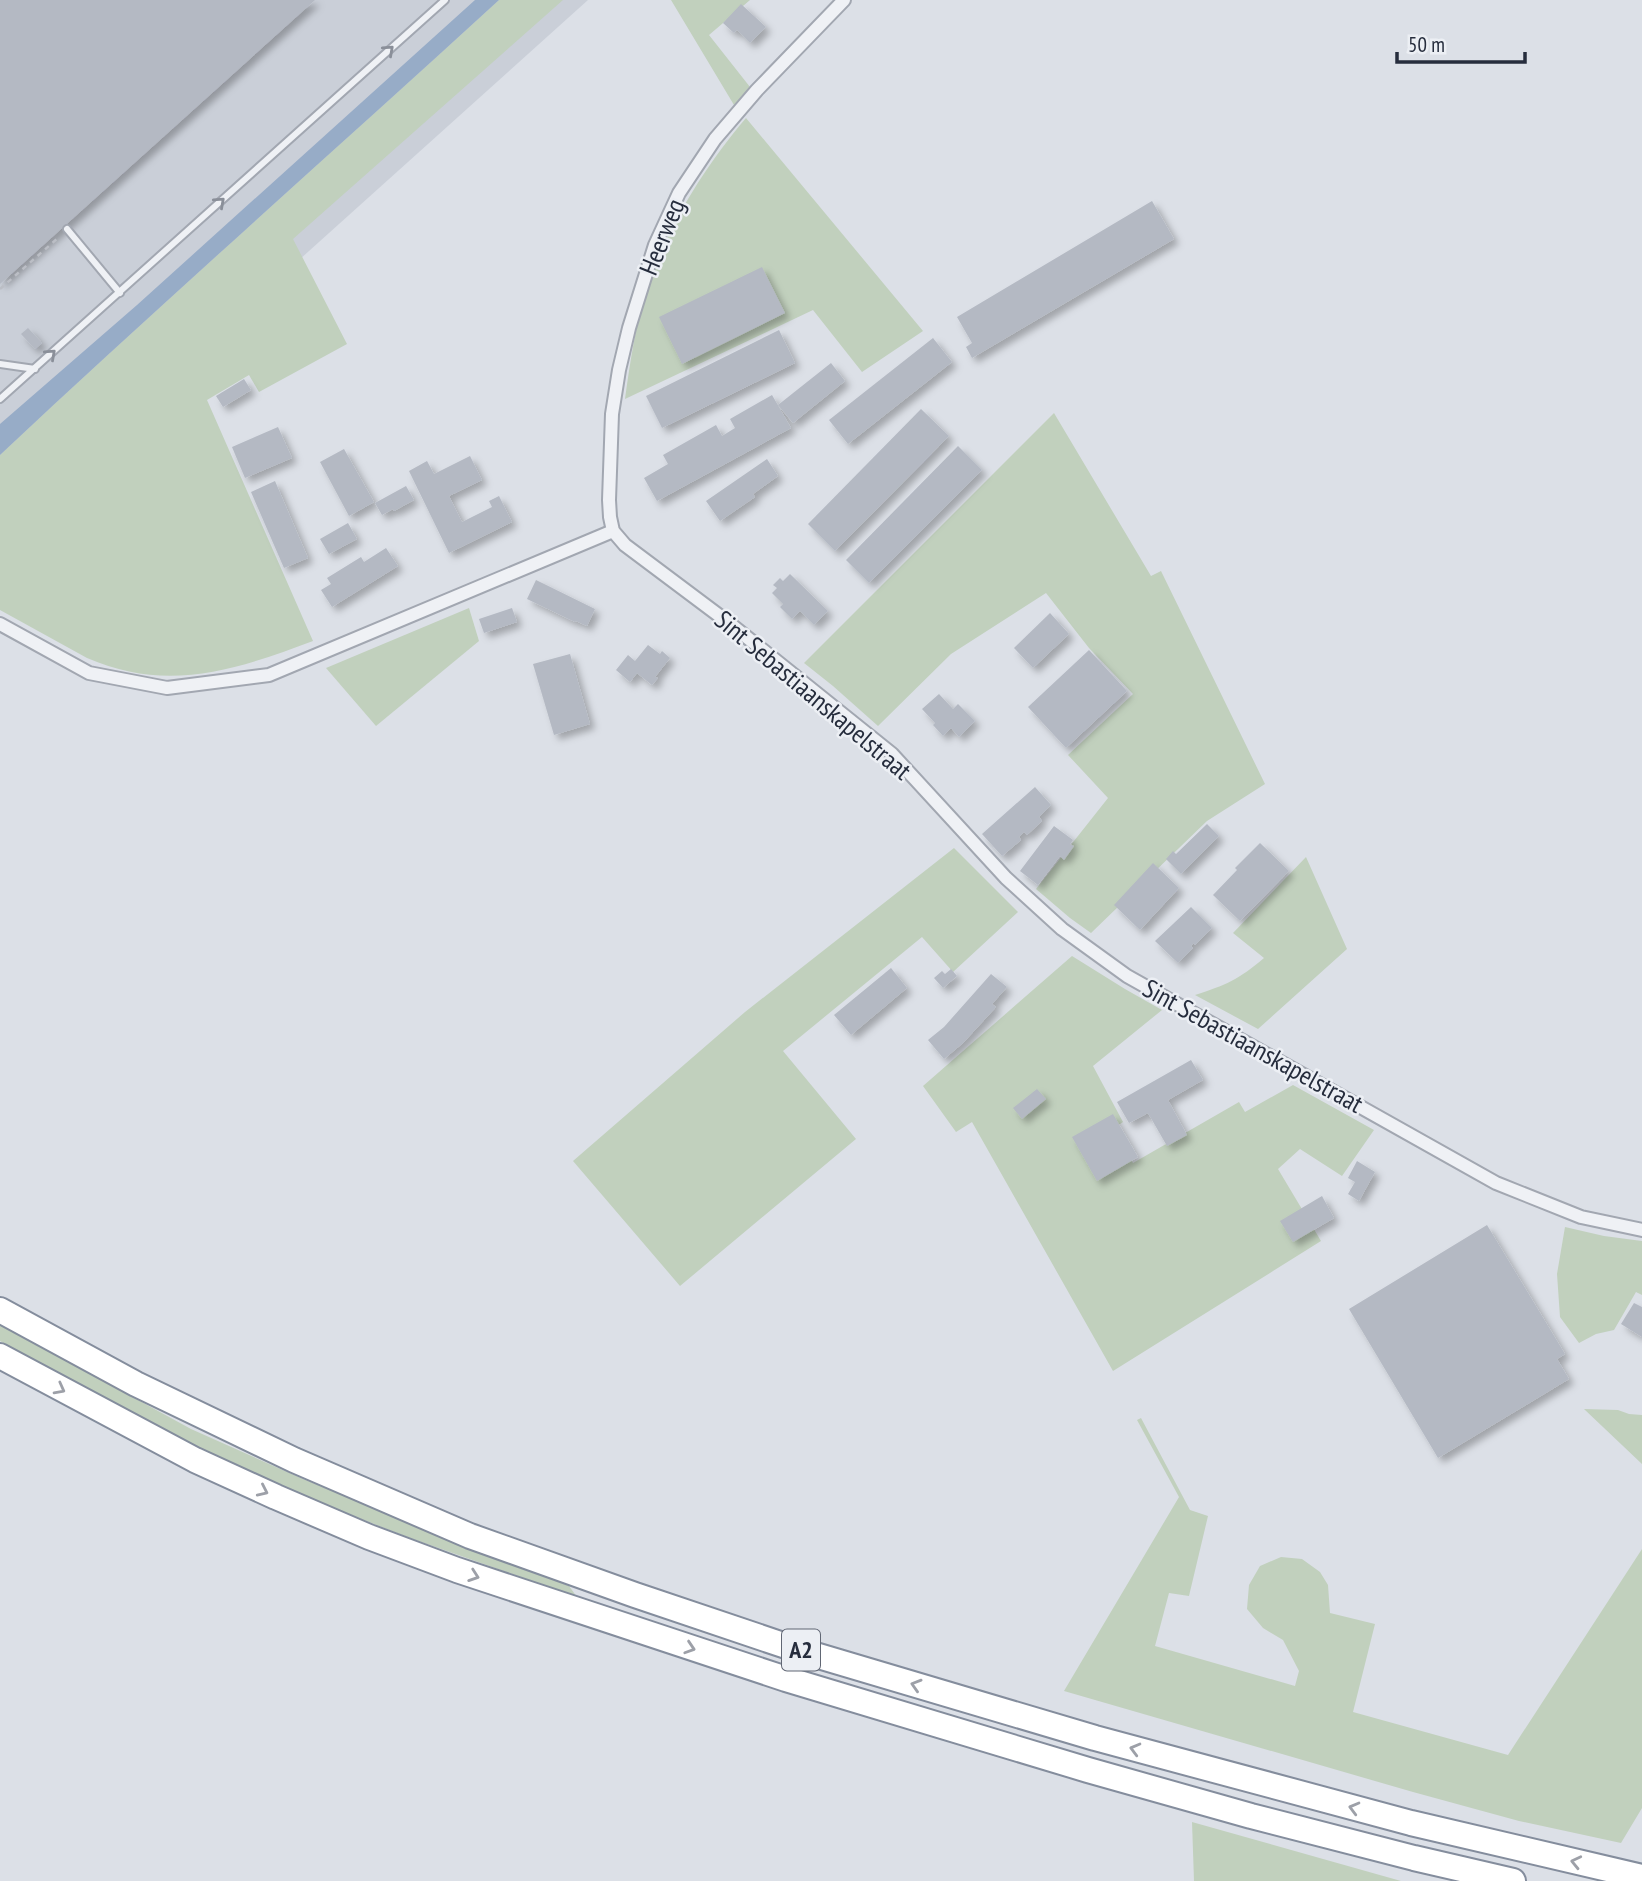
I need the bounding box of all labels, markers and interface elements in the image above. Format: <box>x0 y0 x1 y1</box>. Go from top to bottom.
scale bar <box>1397 21 1525 65</box>
text: 50 m <box>1408 31 1445 58</box>
one-way arrow <box>381 46 394 58</box>
street label: Heerweg <box>631 194 692 280</box>
one-way arrow <box>212 197 225 210</box>
one-way arrow <box>43 350 56 362</box>
street label: Sint Sebastiaanskapelstraat <box>708 603 918 787</box>
street label: Sint Sebastiaanskapelstraat <box>1137 971 1369 1120</box>
one-way arrow <box>53 1381 65 1394</box>
one-way arrow <box>256 1483 268 1497</box>
one-way arrow <box>467 1568 480 1582</box>
road number: A2 <box>782 1630 820 1670</box>
one-way arrow <box>684 1639 696 1654</box>
one-way arrow <box>911 1678 923 1693</box>
one-way arrow <box>1129 1743 1141 1757</box>
one-way arrow <box>1349 1802 1361 1816</box>
one-way arrow <box>1570 1855 1582 1870</box>

